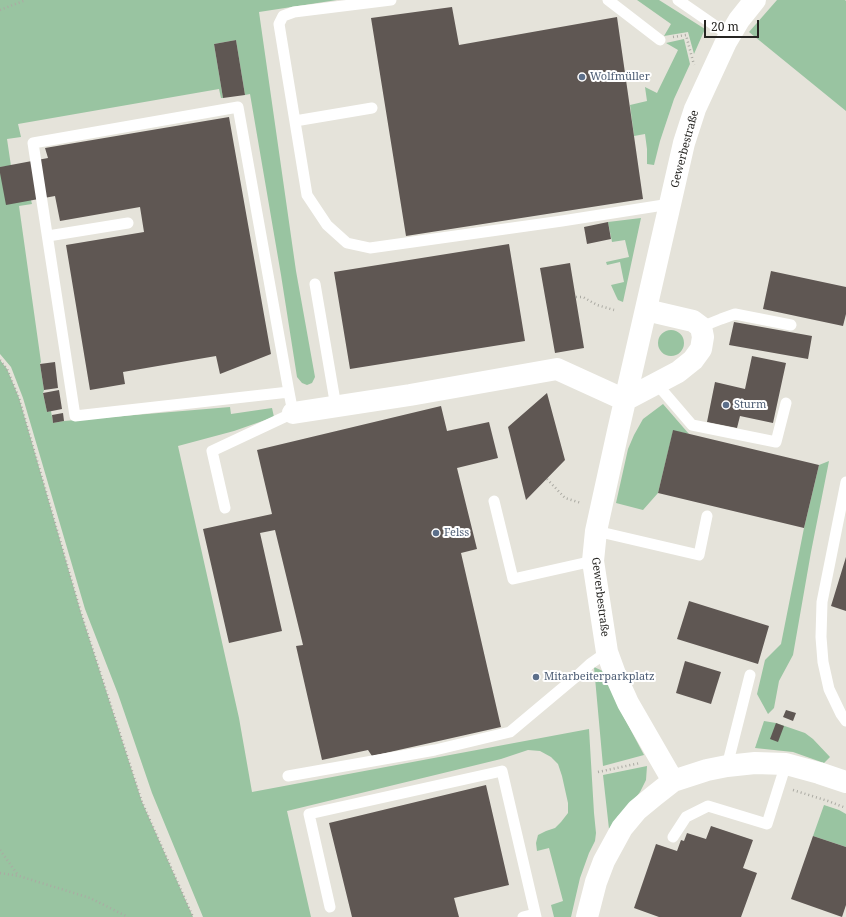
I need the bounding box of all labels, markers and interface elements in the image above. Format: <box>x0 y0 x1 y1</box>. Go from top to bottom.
scale bar <box>706 12 761 38</box>
text: 20 m <box>711 18 739 35</box>
place label: Wolfmüller <box>590 70 650 84</box>
marker: Wolfmüller <box>577 72 587 82</box>
street label: Gewerbestraße <box>668 109 702 189</box>
place label: Sturm <box>734 398 766 412</box>
marker: Sturm <box>721 400 731 410</box>
place label: Felss <box>444 526 469 540</box>
marker: Felss <box>431 528 441 538</box>
street label: Gewerbestraße <box>589 557 611 637</box>
place label: Mitarbeiterparkplatz <box>544 670 655 684</box>
marker: Mitarbeiterparkplatz <box>531 672 541 682</box>

